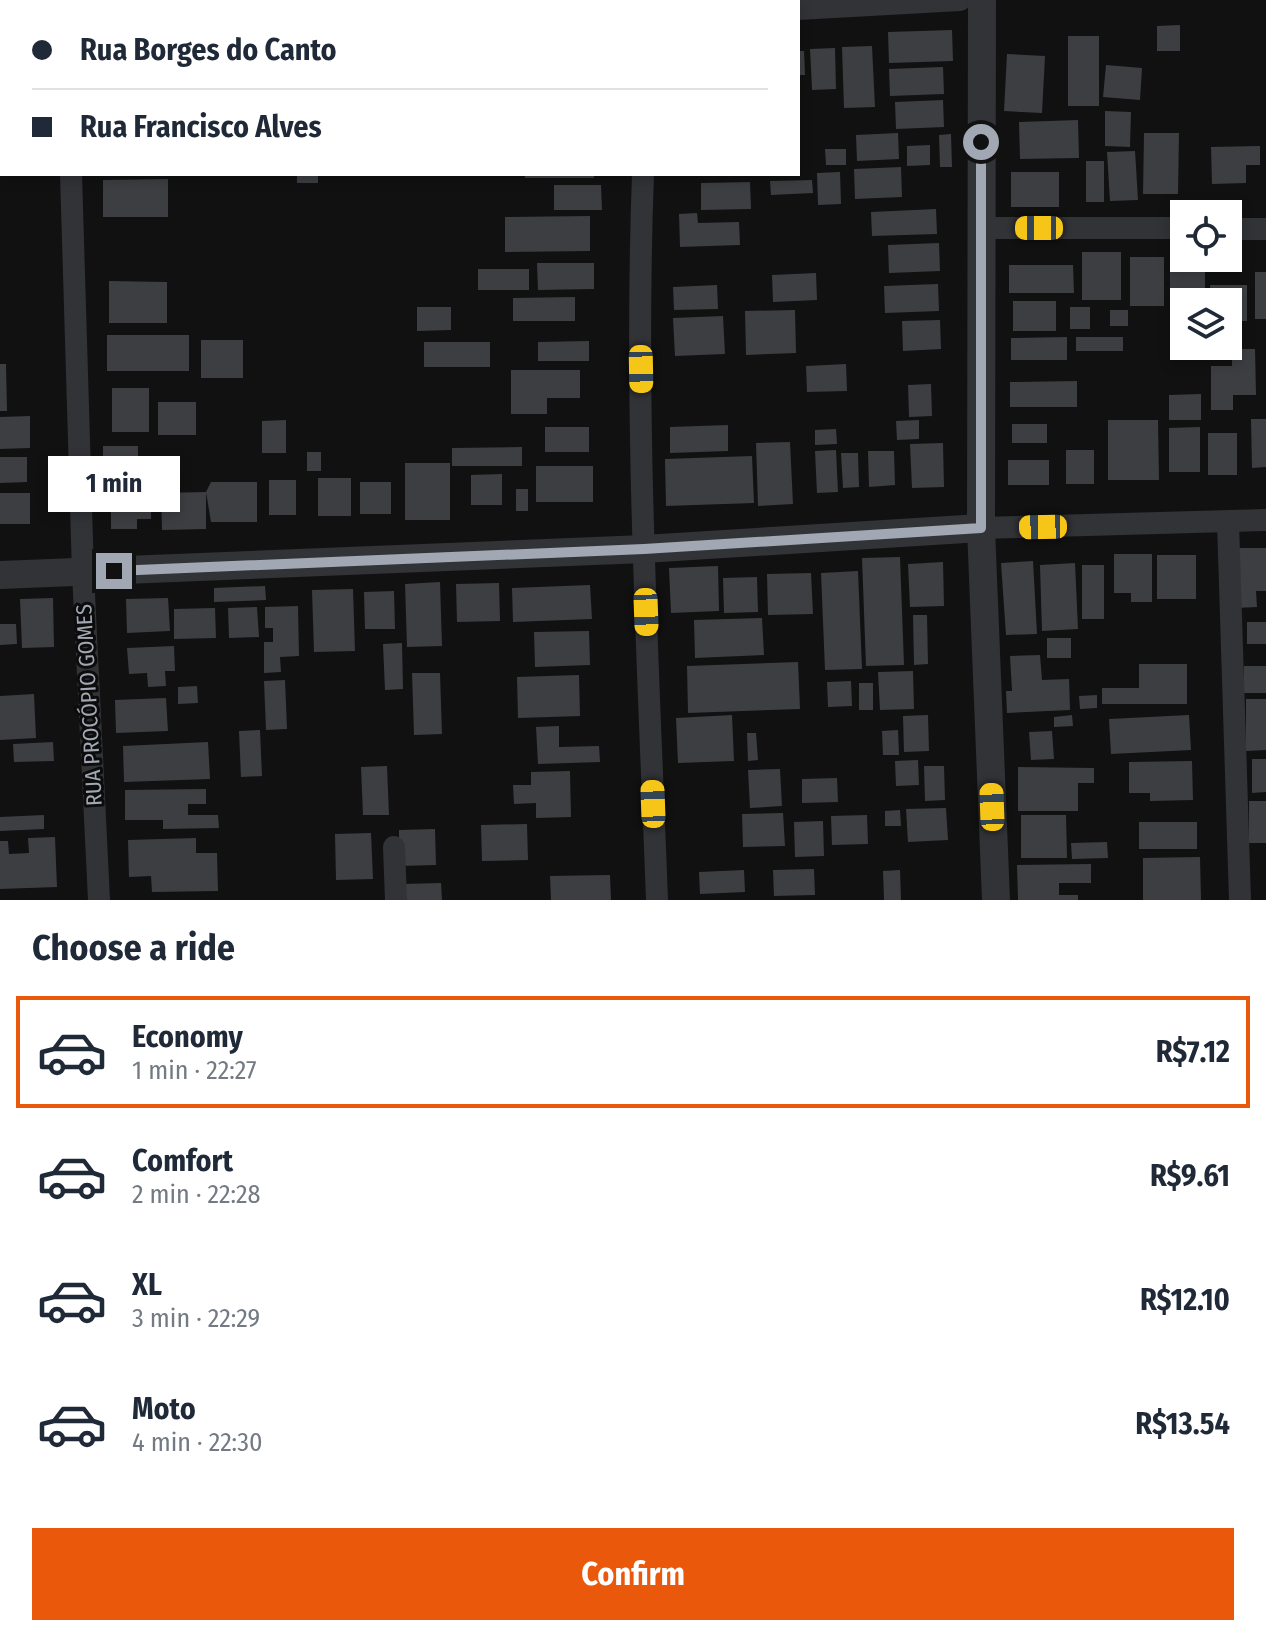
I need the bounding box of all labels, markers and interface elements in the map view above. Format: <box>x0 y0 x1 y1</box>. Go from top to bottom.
text: Rua Borges do Canto <box>80 32 337 68</box>
text: Rua Francisco Alves <box>80 109 322 145</box>
route start <box>963 124 999 160</box>
map controls <box>1170 200 1242 360</box>
button: locate <box>1170 200 1242 272</box>
car <box>1015 216 1063 240</box>
button: layers <box>1170 288 1242 360</box>
car <box>629 345 653 393</box>
callout: 1 min <box>48 455 180 511</box>
text: 1 min <box>86 468 142 499</box>
car <box>1019 515 1067 539</box>
route end <box>96 553 132 589</box>
car <box>633 588 659 636</box>
street label: RUA PROCÓPIO GOMES <box>70 603 108 807</box>
car <box>640 780 666 828</box>
car <box>979 783 1005 831</box>
text: Choose a ride <box>32 926 235 970</box>
icon: car <box>36 1016 108 1088</box>
text: Economy <box>132 1019 243 1055</box>
text: R$7.12 <box>1156 1034 1230 1070</box>
text: 1 min · 22:27 <box>132 1055 257 1086</box>
icon: car <box>36 1140 108 1212</box>
text: Comfort <box>132 1143 233 1179</box>
text: R$9.61 <box>1150 1158 1230 1194</box>
text: 2 min · 22:28 <box>132 1179 260 1210</box>
icon: car <box>36 1264 108 1336</box>
text: XL <box>132 1267 162 1303</box>
text: R$12.10 <box>1140 1282 1230 1318</box>
text: 3 min · 22:29 <box>132 1303 260 1334</box>
icon: car <box>36 1388 108 1460</box>
text: Moto <box>132 1391 196 1427</box>
text: R$13.54 <box>1135 1406 1230 1442</box>
text: 4 min · 22:30 <box>132 1427 263 1458</box>
button: Confirm <box>32 1528 1234 1620</box>

